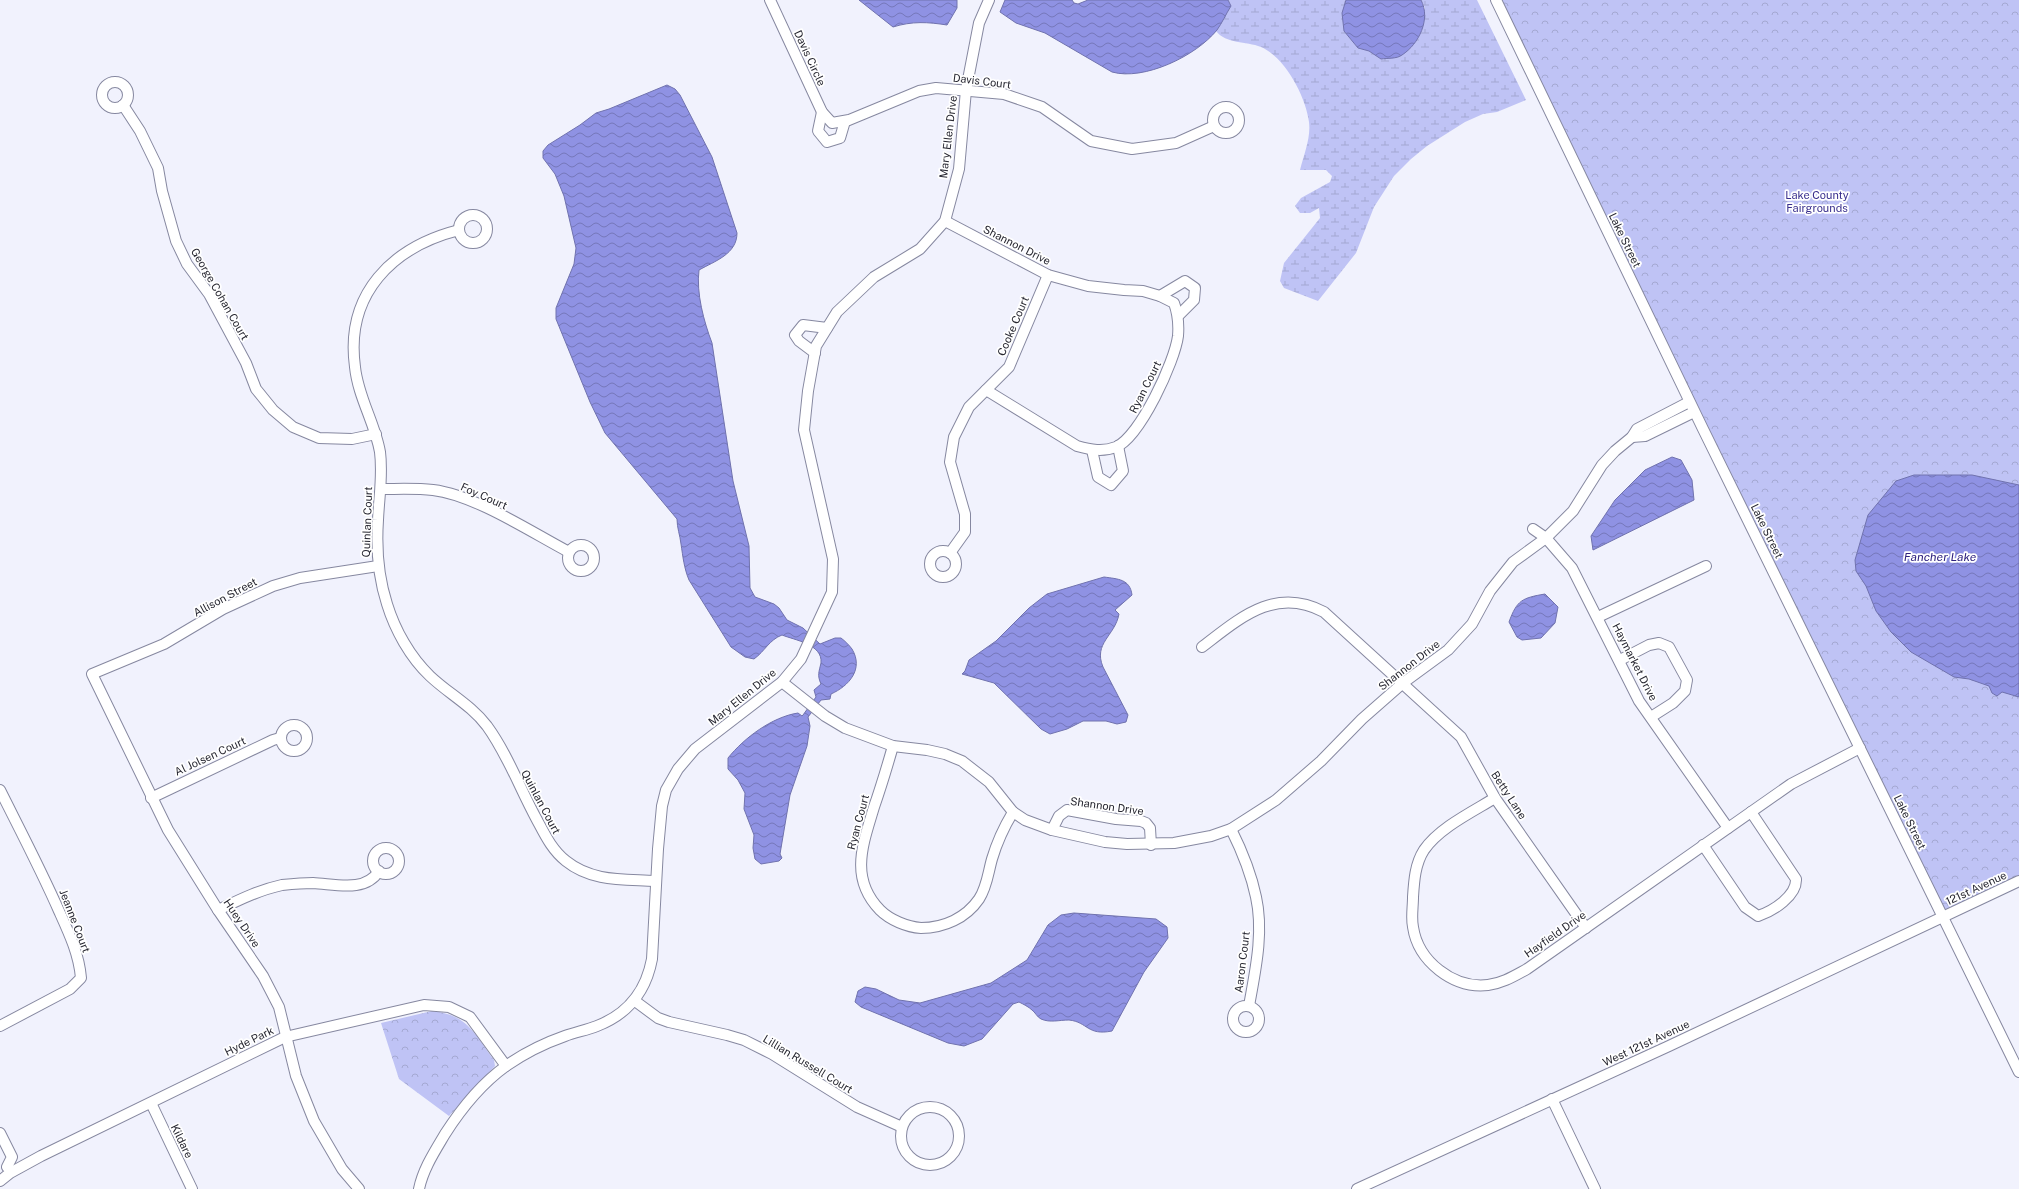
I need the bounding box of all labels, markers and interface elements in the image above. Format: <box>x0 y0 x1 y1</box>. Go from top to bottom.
street label: Davis Circle <box>792 28 828 88</box>
street label: Davis Court <box>952 71 1012 91</box>
street label: Mary Ellen Drive <box>937 95 959 179</box>
park label: Lake County Fairgrounds <box>1785 189 1849 214</box>
street label: Lake Street <box>1607 211 1643 269</box>
street label: Shannon Drive <box>981 223 1053 267</box>
street label: George Cohan Court <box>189 246 251 342</box>
street label: Cooke Court <box>995 294 1031 358</box>
street label: Ryan Court <box>1127 359 1163 415</box>
street label: Foy Court <box>459 480 509 512</box>
street label: Quinlan Court <box>360 486 374 558</box>
street label: Lake Street <box>1749 502 1785 560</box>
water label: Fancher Lake <box>1904 550 1977 564</box>
street label: Allison Street <box>191 575 259 619</box>
street label: Haymarket Drive <box>1610 621 1660 703</box>
street label: Shannon Drive <box>1376 637 1442 693</box>
street label: Mary Ellen Drive <box>706 666 778 728</box>
street label: Al Jolsen Court <box>173 734 247 778</box>
street label: Quinlan Court <box>519 768 563 836</box>
street label: Betty Lane <box>1489 769 1529 821</box>
street label: Ryan Court <box>845 793 871 851</box>
street label: Lake Street <box>1892 793 1928 851</box>
street label: Shannon Drive <box>1070 795 1144 817</box>
street label: 121st Avenue <box>1944 869 2008 907</box>
street label: Jeanne Court <box>57 888 93 954</box>
street label: Huey Drive <box>221 897 263 949</box>
street label: Hayfield Drive <box>1522 908 1588 960</box>
street label: Aaron Court <box>1232 931 1252 993</box>
street label: West 121st Avenue <box>1601 1018 1691 1068</box>
street label: Hyde Park <box>223 1024 275 1058</box>
street label: Lillian Russell Court <box>761 1033 855 1095</box>
street label: Kildare <box>169 1122 195 1160</box>

